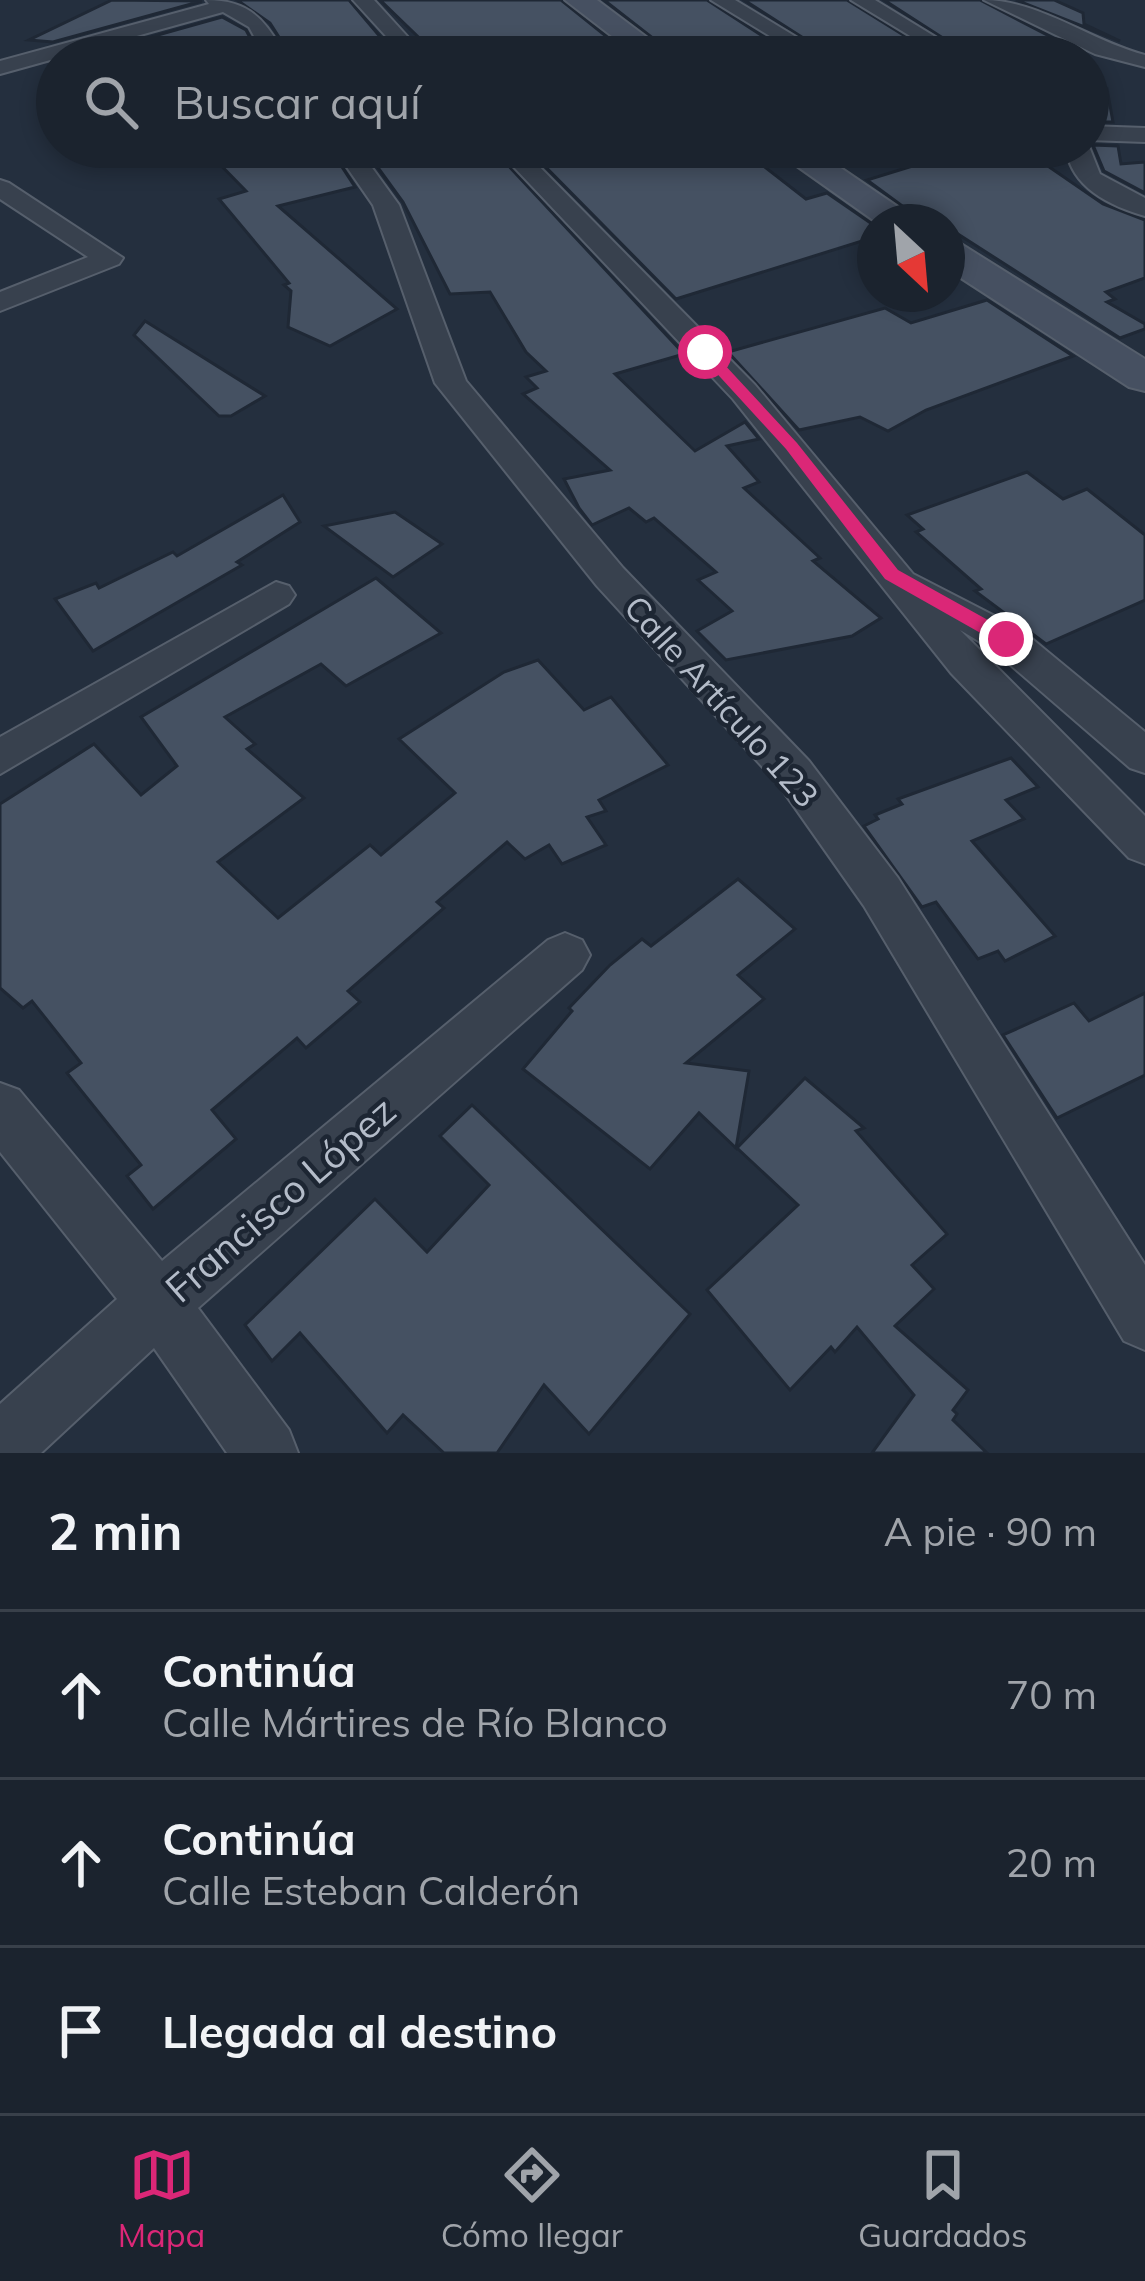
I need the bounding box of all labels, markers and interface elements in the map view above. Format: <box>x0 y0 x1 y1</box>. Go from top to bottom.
search box <box>36 36 1109 168</box>
icon: search <box>78 69 144 135</box>
text: Buscar aquí <box>174 74 421 130</box>
north arrow <box>857 204 965 312</box>
route start <box>678 325 732 379</box>
street label: Calle Artículo 123 <box>616 587 828 815</box>
route end <box>979 612 1033 666</box>
street label: Francisco López <box>155 1086 405 1312</box>
text: 2 min <box>48 1499 183 1563</box>
text: A pie · 90 m <box>884 1507 1097 1556</box>
text: Continúa <box>162 1642 356 1698</box>
icon: ahead <box>48 1662 114 1728</box>
text: 70 m <box>1006 1670 1097 1719</box>
text: Calle Mártires de Río Blanco <box>162 1698 668 1747</box>
text: Continúa <box>162 1810 356 1866</box>
icon: ahead <box>48 1830 114 1896</box>
text: 20 m <box>1006 1838 1097 1887</box>
text: Calle Esteban Calderón <box>162 1866 580 1915</box>
icon: arrive <box>48 1998 114 2064</box>
text: Llegada al destino <box>162 2003 557 2059</box>
tab: Mapa <box>118 2142 205 2255</box>
tab: Cómo llegar <box>441 2142 623 2255</box>
tab: Guardados <box>858 2142 1027 2255</box>

